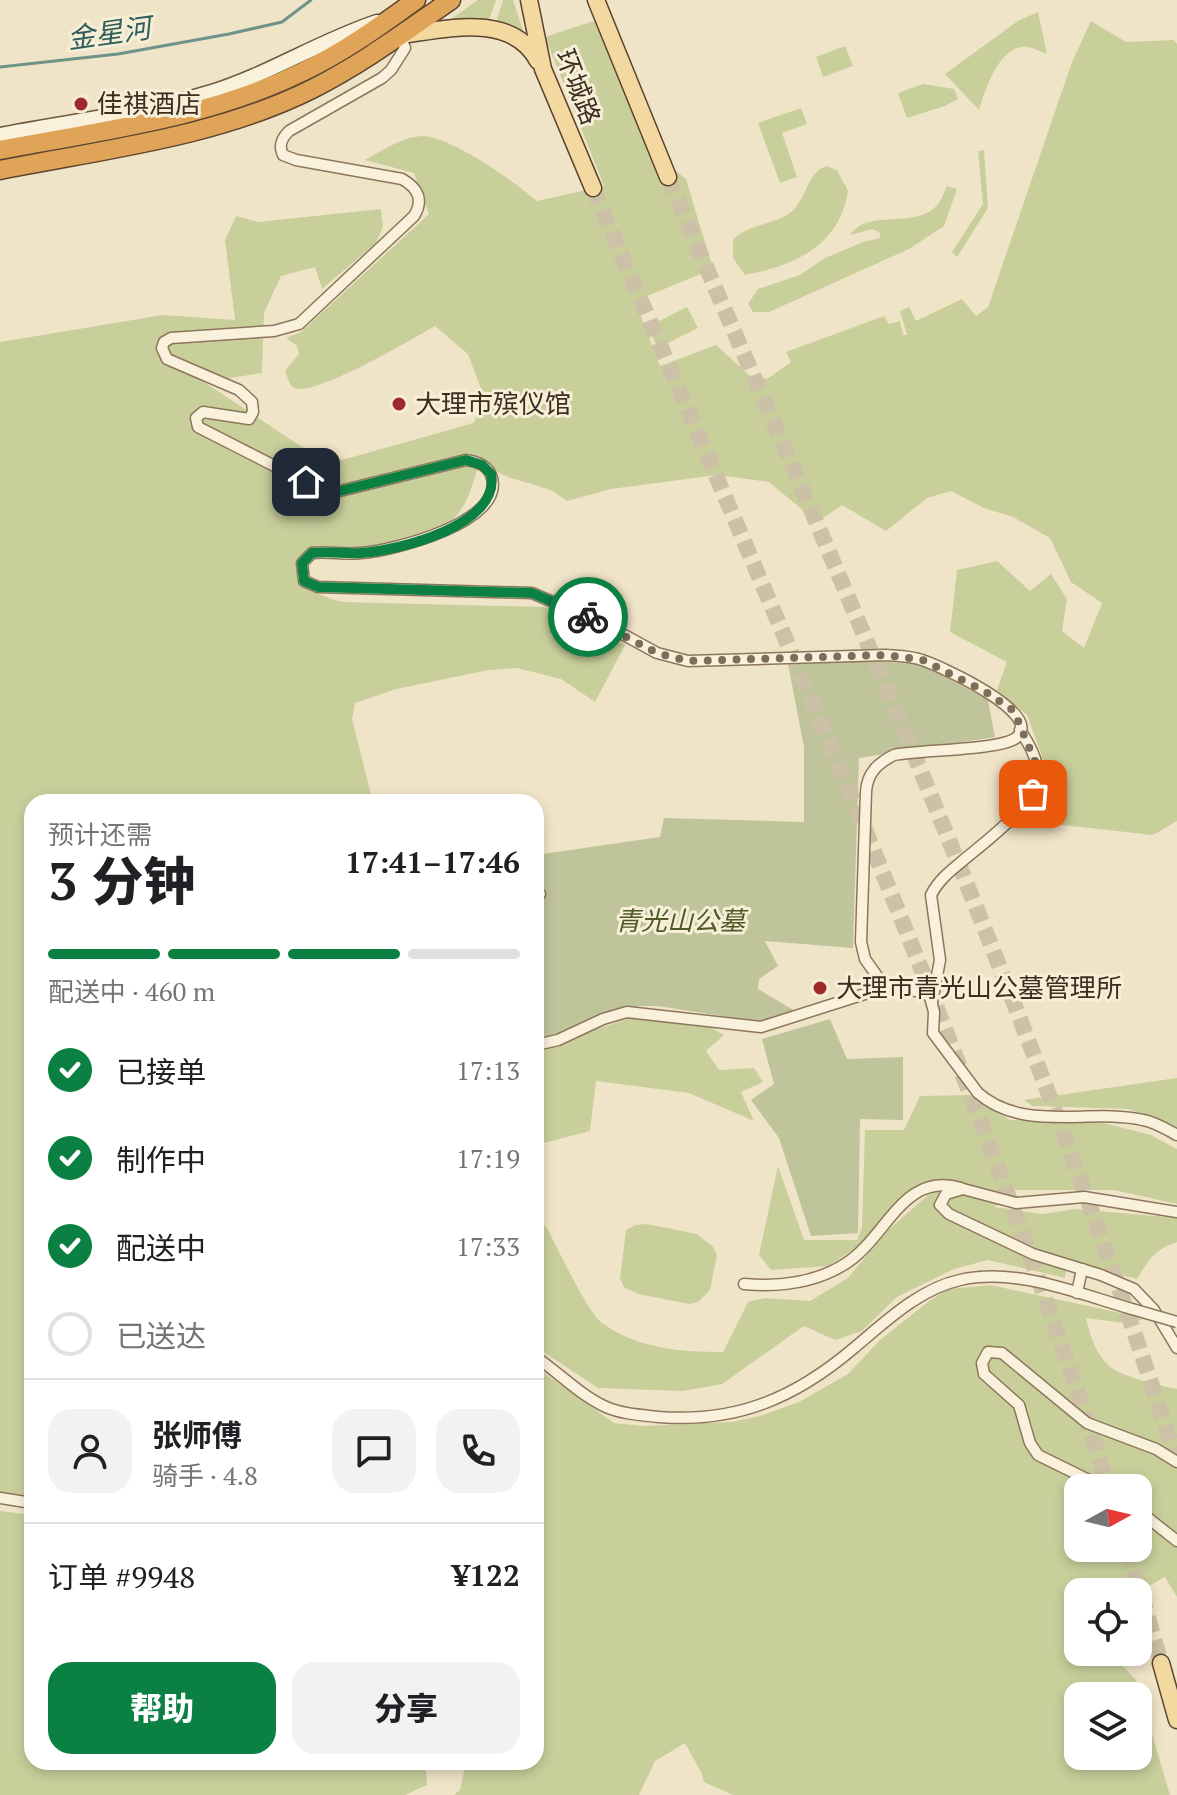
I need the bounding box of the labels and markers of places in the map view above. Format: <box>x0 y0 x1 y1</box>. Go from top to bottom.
place label: 佳祺酒店 <box>97 86 201 120</box>
marker: 佳祺酒店 <box>72 95 90 113</box>
place label: 大理市殡仪馆 <box>415 386 571 420</box>
marker: 大理市殡仪馆 <box>390 395 408 413</box>
pin <box>272 448 340 516</box>
pin <box>999 760 1067 828</box>
place label: 大理市青光山公墓管理所 <box>836 970 1122 1004</box>
marker: 大理市青光山公墓管理所 <box>811 979 829 997</box>

